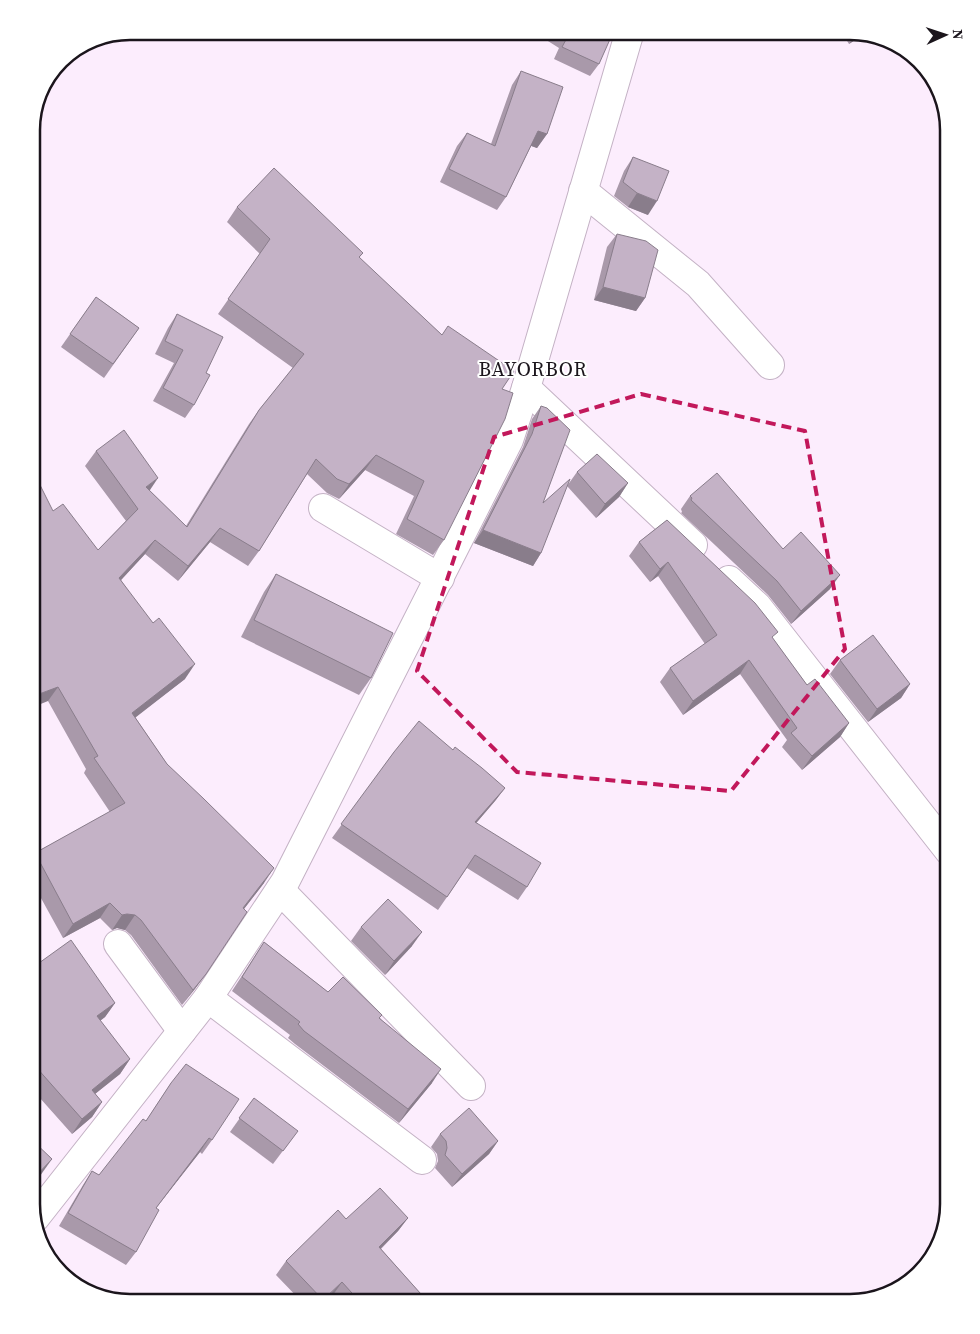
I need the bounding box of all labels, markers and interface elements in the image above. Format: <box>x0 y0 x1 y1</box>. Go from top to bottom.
north arrow <box>920 10 970 60</box>
text: N <box>948 29 968 40</box>
district label: BAYORBOR <box>479 355 587 383</box>

